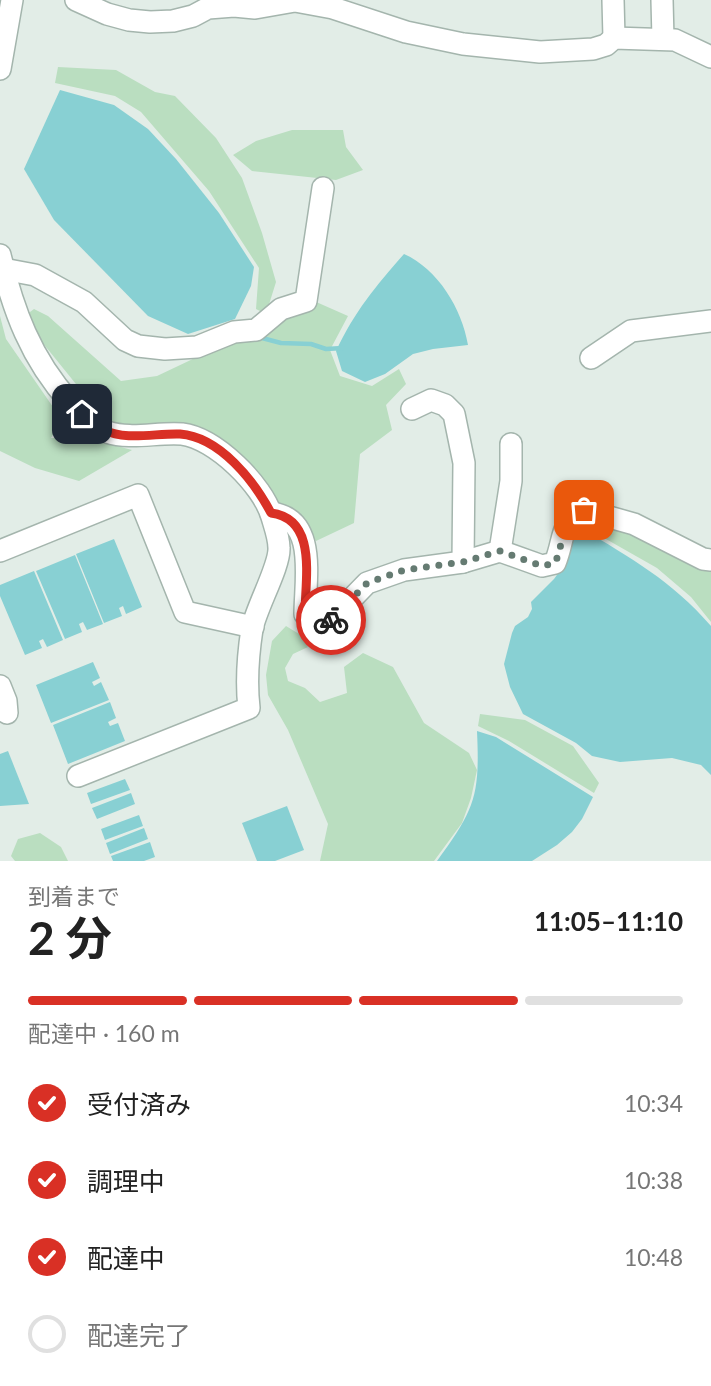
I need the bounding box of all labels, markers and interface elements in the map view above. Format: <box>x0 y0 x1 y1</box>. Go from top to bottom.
pin <box>52 384 112 444</box>
icon: home <box>63 395 101 433</box>
pin <box>554 480 614 540</box>
icon: bag <box>565 491 603 529</box>
courier <box>296 585 366 655</box>
icon: bike <box>312 601 350 639</box>
text: 到着まで <box>28 882 120 910</box>
text: 11:05–11:10 <box>534 905 683 937</box>
text: 2 分 <box>28 910 112 965</box>
text: 配達中 · 160 m <box>28 1019 180 1047</box>
icon: check <box>28 1084 66 1122</box>
text: 受付済み <box>87 1088 191 1120</box>
text: 10:34 <box>624 1089 683 1117</box>
icon: check <box>28 1161 66 1199</box>
text: 調理中 <box>87 1165 165 1197</box>
text: 10:38 <box>624 1166 683 1194</box>
icon: check <box>28 1238 66 1276</box>
text: 配達中 <box>87 1242 165 1274</box>
text: 10:48 <box>624 1243 683 1271</box>
text: 配達完了 <box>87 1319 191 1351</box>

